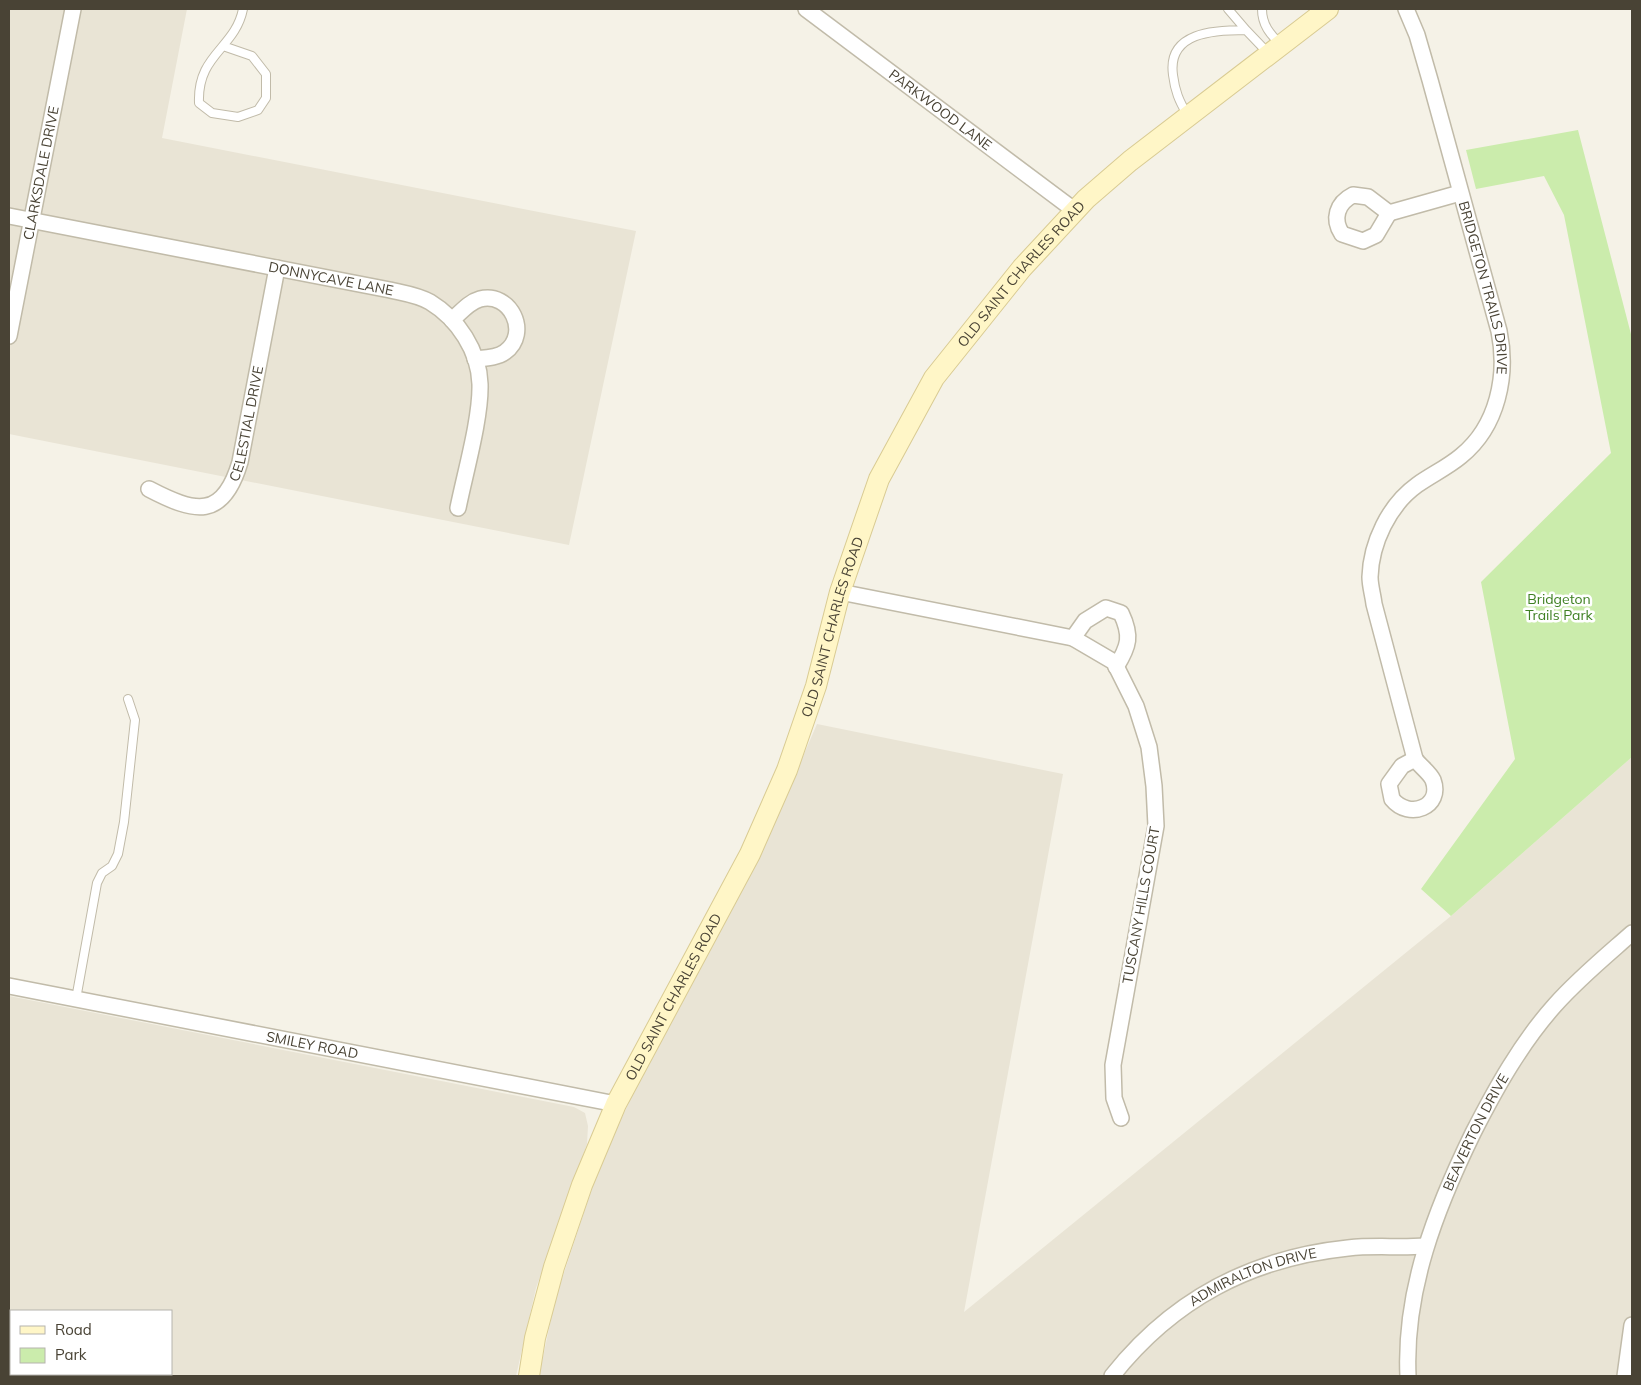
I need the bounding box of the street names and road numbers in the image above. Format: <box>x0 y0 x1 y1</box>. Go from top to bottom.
street label: PARKWOOD LANE <box>885 65 996 154</box>
street label: CLARKSDALE DRIVE <box>19 105 63 242</box>
street label: OLD SAINT CHARLES ROAD <box>953 197 1089 351</box>
street label: BRIDGETON TRAILS DRIVE <box>1455 199 1511 375</box>
street label: DONNYCAVE LANE <box>267 258 395 299</box>
street label: CELESTIAL DRIVE <box>225 364 267 484</box>
street label: OLD SAINT CHARLES ROAD <box>797 534 867 720</box>
street label: TUSCANY HILLS COURT <box>1118 824 1164 985</box>
street label: OLD SAINT CHARLES ROAD <box>621 910 726 1084</box>
street label: SMILEY ROAD <box>265 1027 360 1063</box>
street label: BEAVERTON DRIVE <box>1439 1070 1513 1194</box>
street label: ADMIRALTON DRIVE <box>1185 1244 1318 1310</box>

